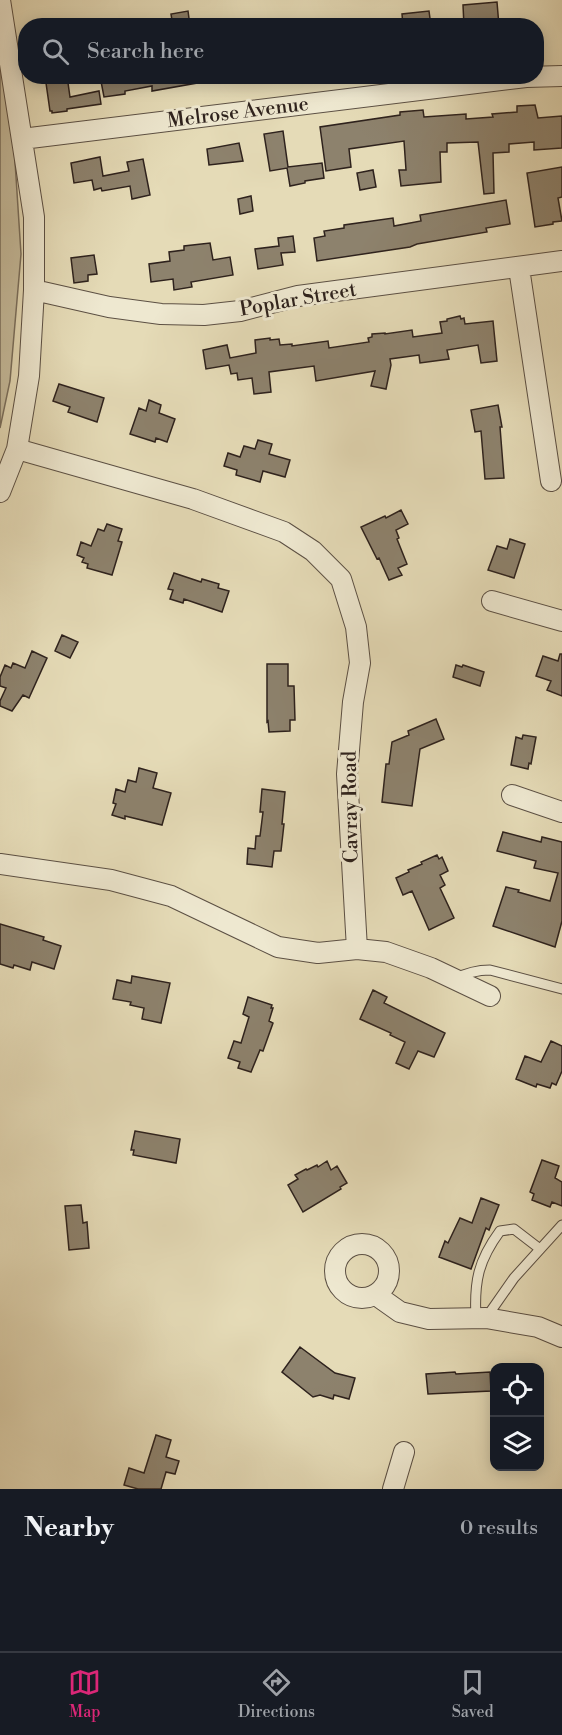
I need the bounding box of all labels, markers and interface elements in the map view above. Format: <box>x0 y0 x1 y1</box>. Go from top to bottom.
search box <box>18 18 544 84</box>
icon: search <box>39 35 72 68</box>
text: Search here <box>87 38 204 65</box>
street label: Melrose Avenue <box>166 92 310 134</box>
street label: Poplar Street <box>238 277 358 323</box>
street label: Cavray Road <box>338 750 364 863</box>
map controls <box>490 1363 544 1471</box>
button: locate <box>490 1363 544 1417</box>
button: layers <box>490 1417 544 1471</box>
text: Nearby <box>24 1512 114 1544</box>
text: 0 results <box>460 1516 538 1541</box>
tab: Map <box>68 1666 101 1722</box>
tab: Directions <box>238 1666 315 1722</box>
tab: Saved <box>452 1666 494 1722</box>

